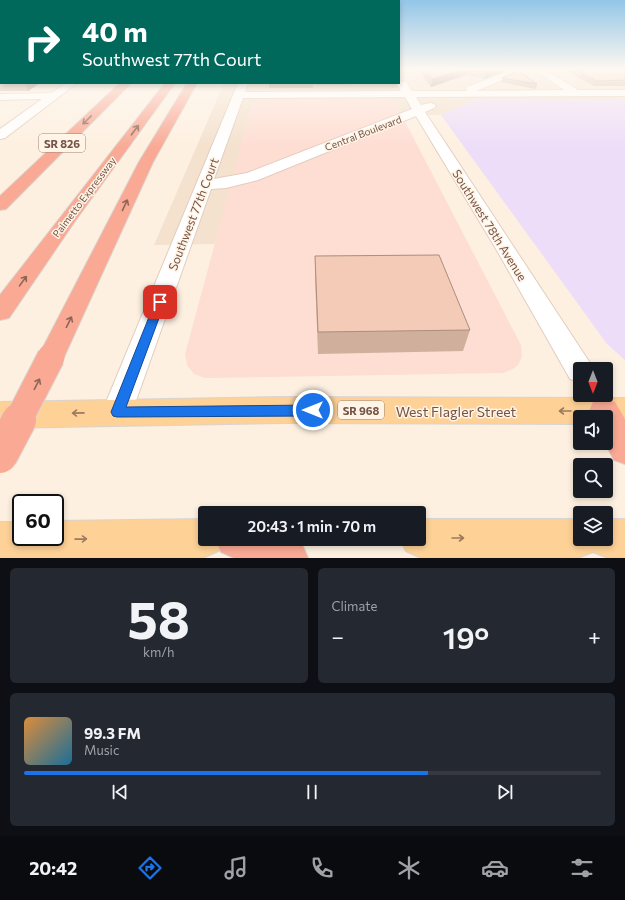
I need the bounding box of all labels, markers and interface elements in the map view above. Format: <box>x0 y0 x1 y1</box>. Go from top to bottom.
text: 40 m <box>82 14 148 48</box>
icon: right <box>16 16 68 68</box>
text: Southwest 77th Court <box>82 48 261 70</box>
street label: Central Boulevard <box>323 113 403 153</box>
one-way arrow <box>82 115 92 124</box>
one-way arrow <box>130 125 139 136</box>
road number: SR 826 <box>39 134 85 152</box>
street label: Palmetto Expressway <box>50 154 118 240</box>
street label: Southwest 77th Court <box>165 156 221 272</box>
street label: Southwest 78th Avenue <box>450 167 530 283</box>
one-way arrow <box>122 199 129 211</box>
one-way arrow <box>19 275 27 286</box>
pin <box>143 285 177 319</box>
icon: arrive <box>149 291 171 313</box>
one-way arrow <box>65 316 73 328</box>
north arrow <box>573 362 613 402</box>
map controls <box>573 362 613 546</box>
one-way arrow <box>34 379 41 391</box>
position arrow <box>292 389 334 431</box>
road number: SR 968 <box>338 401 384 419</box>
street label: West Flagler Street <box>396 403 517 420</box>
one-way arrow <box>559 407 572 415</box>
one-way arrow <box>72 409 85 417</box>
button: sound <box>573 410 613 450</box>
button: search <box>573 458 613 498</box>
speed limit sign: 60 <box>12 494 64 546</box>
button: layers <box>573 506 613 546</box>
text: 20:43 · 1 min · 70 m <box>248 517 376 535</box>
one-way arrow <box>451 534 464 542</box>
one-way arrow <box>74 535 87 543</box>
text: 58 <box>128 586 190 650</box>
text: Climate <box>332 598 377 614</box>
text: 19° <box>443 618 489 655</box>
text: − <box>332 623 344 650</box>
text: + <box>588 623 601 650</box>
text: km/h <box>143 644 175 660</box>
text: 99.3 FM <box>84 724 141 742</box>
text: Music <box>84 742 119 758</box>
icon: previous <box>109 781 131 803</box>
icon: pause <box>301 781 323 803</box>
icon: next <box>494 781 516 803</box>
icon: directions <box>136 854 164 882</box>
icon: music <box>222 854 250 882</box>
icon: phone <box>308 854 336 882</box>
icon: climate <box>395 854 423 882</box>
icon: car <box>481 854 509 882</box>
icon: filters <box>568 854 596 882</box>
text: 20:42 <box>29 857 77 879</box>

